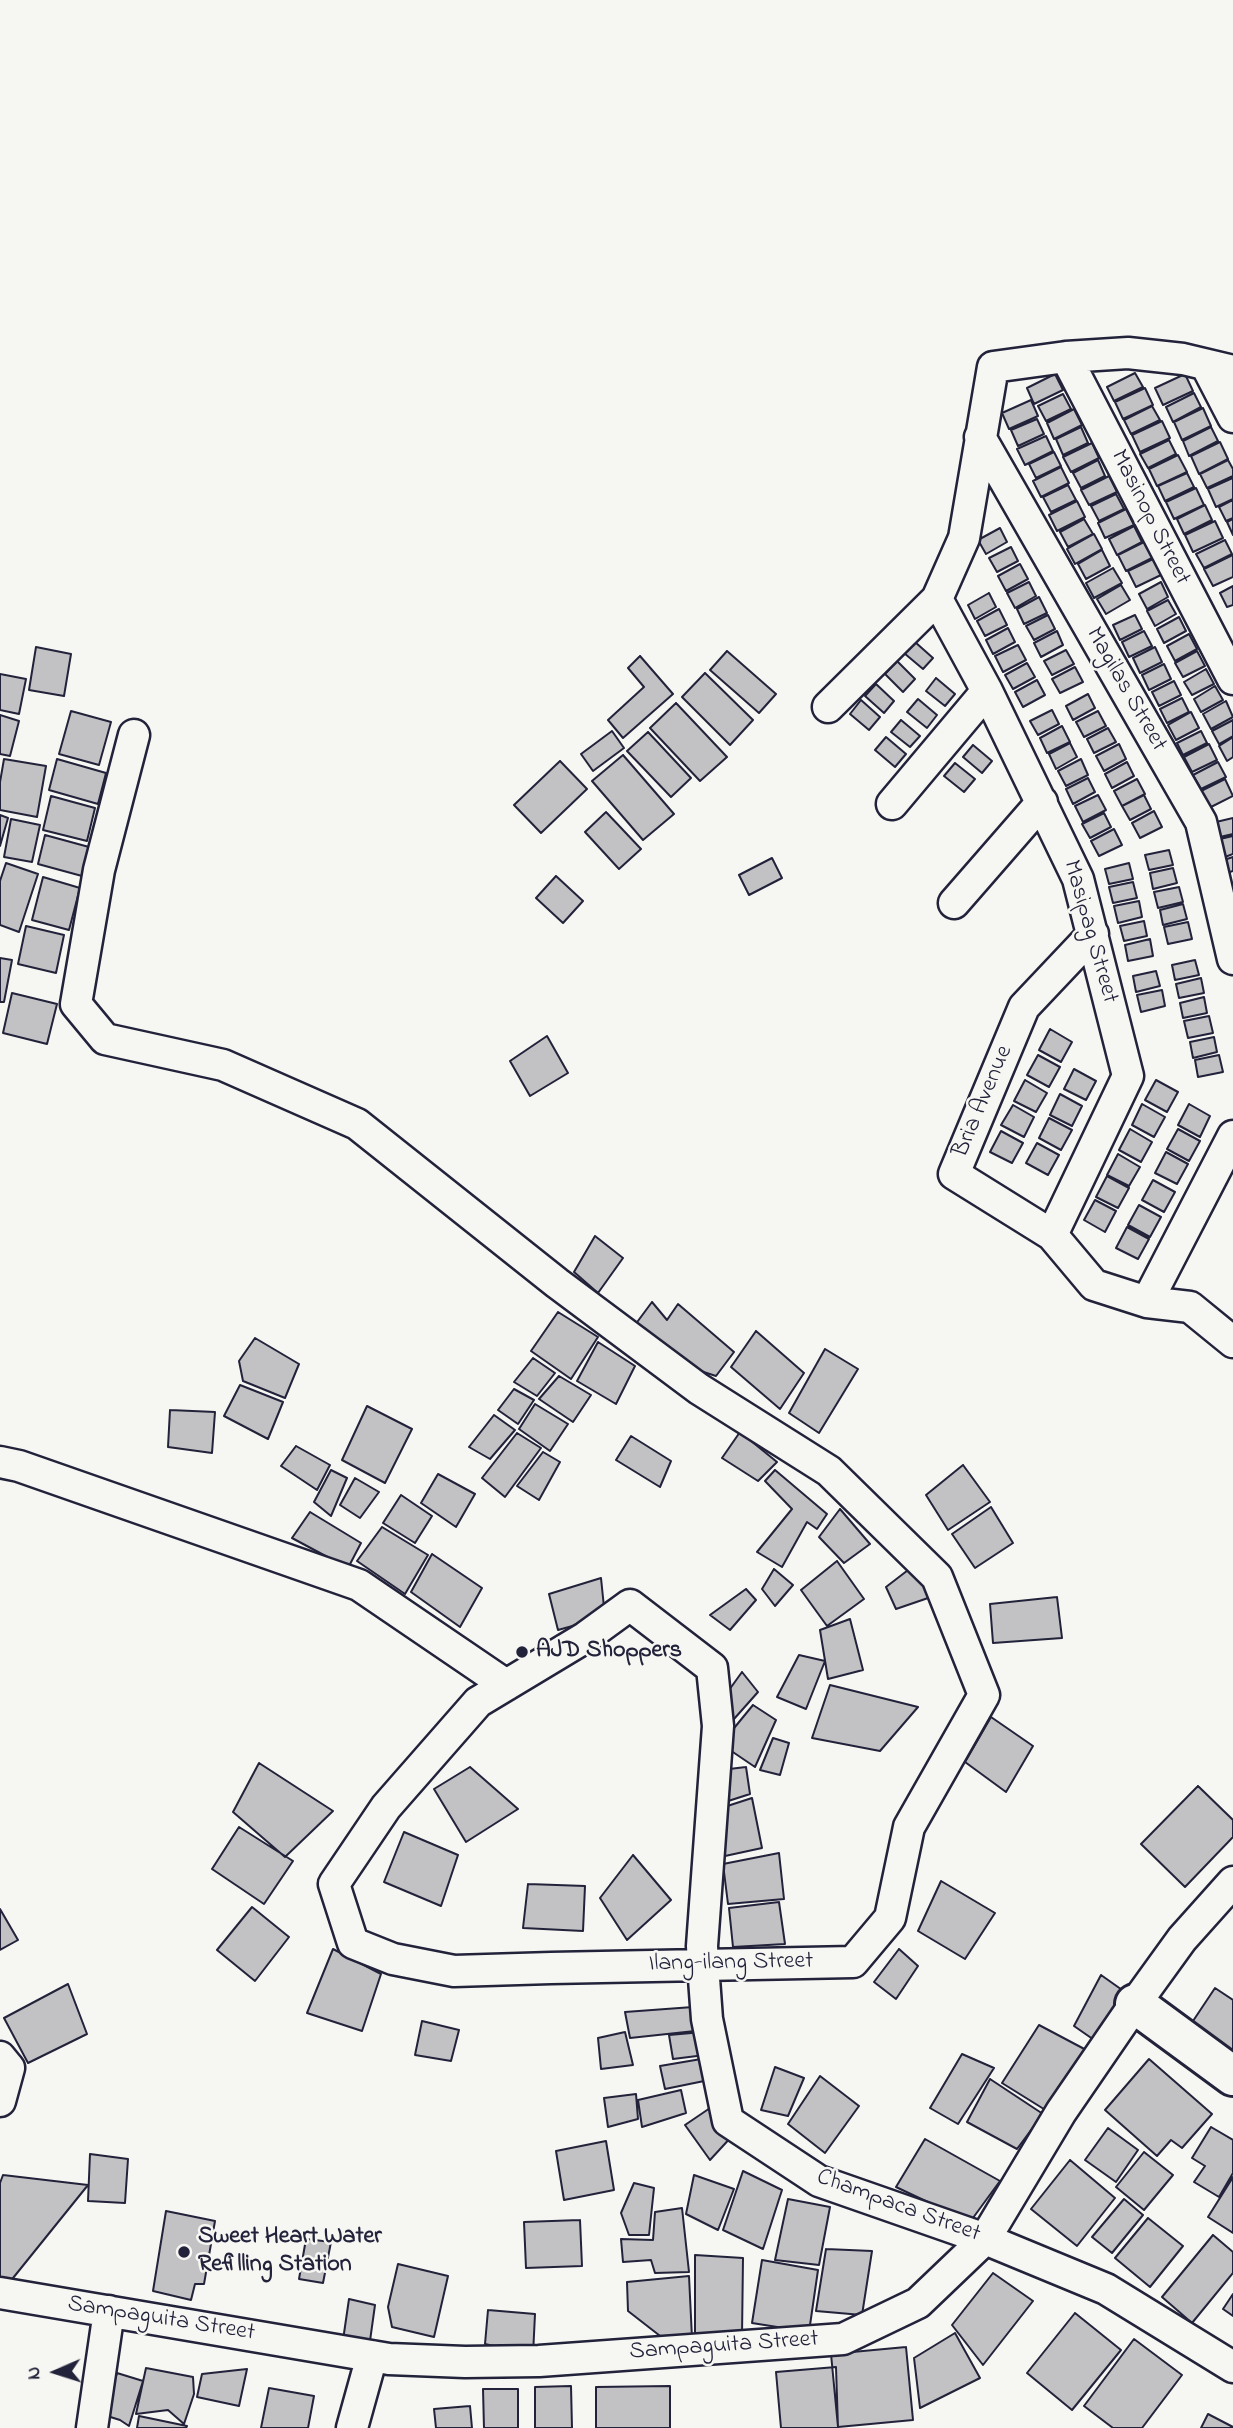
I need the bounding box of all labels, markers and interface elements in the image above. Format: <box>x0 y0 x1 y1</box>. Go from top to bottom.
street label: Masinop Street <box>1103 446 1195 590</box>
street label: Magilas Street <box>1078 623 1172 757</box>
street label: Masipag Street <box>1055 857 1123 1007</box>
street label: Bria Avenue <box>948 1042 1020 1162</box>
place label: AJD Shoppers <box>536 1638 682 1666</box>
marker: AJD Shoppers <box>514 1644 530 1660</box>
street label: Ilang-ilang Street <box>648 1948 814 1980</box>
street label: Champaca Street <box>812 2164 984 2250</box>
place label: Sweet Heart Water Refilling Station <box>198 2224 382 2280</box>
marker: Sweet Heart Water Refilling Station <box>176 2244 192 2260</box>
street label: Sampaguita Street <box>65 2291 257 2349</box>
street label: Sampaguita Street <box>629 2326 819 2368</box>
north arrow <box>21 2337 91 2407</box>
text: N <box>21 2366 48 2380</box>

